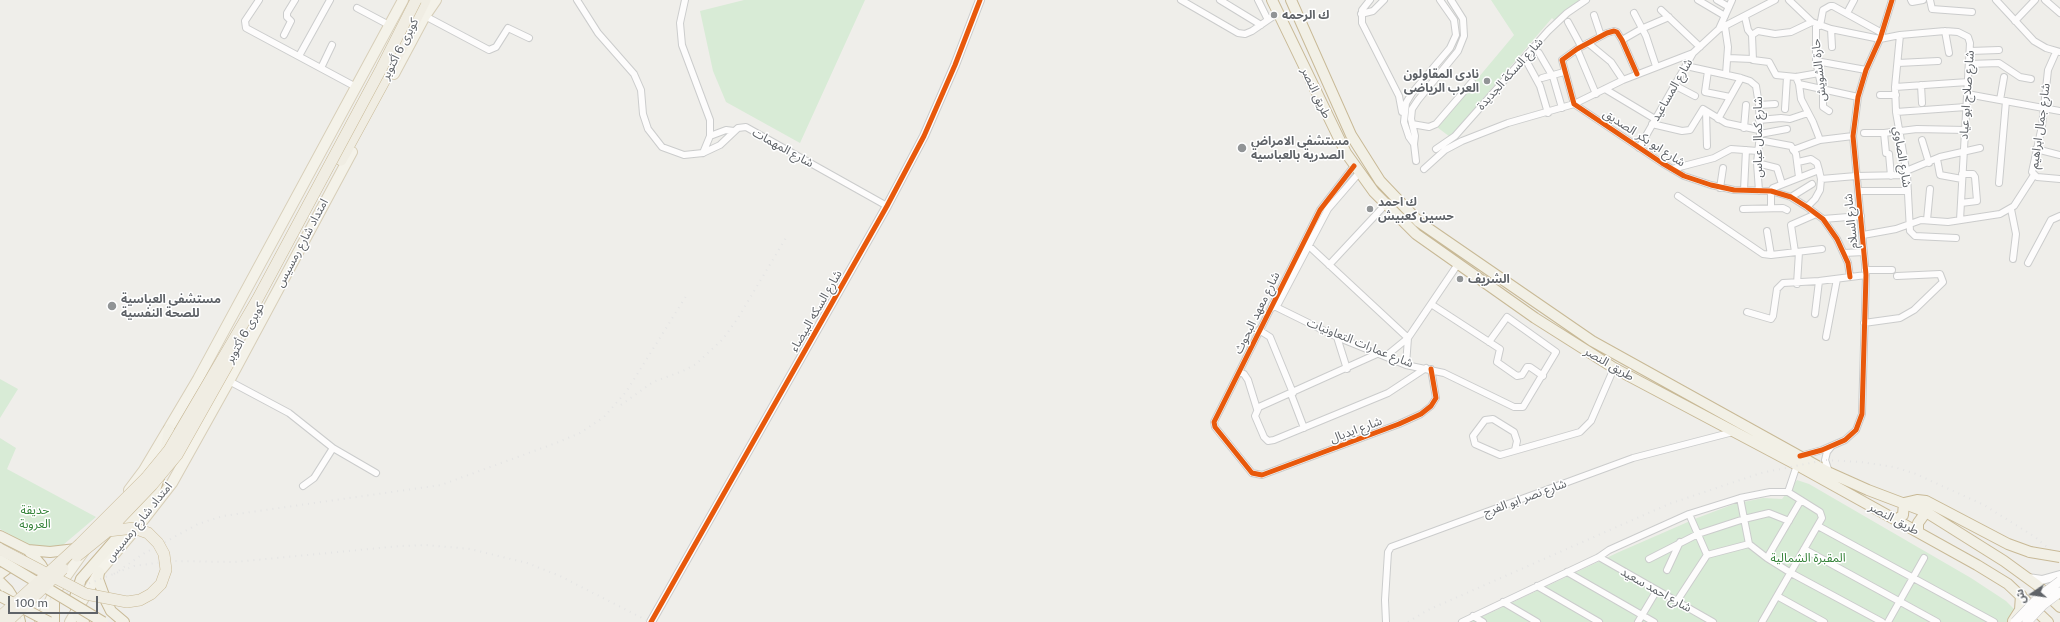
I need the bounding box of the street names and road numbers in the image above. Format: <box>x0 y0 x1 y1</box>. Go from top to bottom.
street label: كوبرى 6 أكتوبر <box>378 16 422 82</box>
street label: شارع السكة الجديدة <box>1474 35 1546 113</box>
street label: حارة الشويش <box>1809 38 1829 102</box>
street label: شارع صلاح ابو عياد <box>1957 50 1977 140</box>
street label: شارع المساعيد <box>1648 56 1696 124</box>
street label: طريق النصر <box>1298 65 1334 121</box>
street label: شارع جمال ابراهيم <box>2027 82 2053 170</box>
street label: شارع كمال عباس <box>1751 96 1765 178</box>
street label: شارع ابو بكر الصديق <box>1600 106 1688 170</box>
street label: شارع المهمات <box>750 125 816 171</box>
street label: شارع الصاوي <box>1890 125 1914 189</box>
street label: شارع السلام <box>1841 193 1861 249</box>
street label: امتداد شارع رمسيس <box>273 196 331 290</box>
street label: شارع السكه البيضاء <box>787 268 845 354</box>
street label: شارع معهد البحوث <box>1231 270 1283 356</box>
street label: كوبرى 6 أكتوبر <box>222 300 268 366</box>
street label: شارع عمارات التعاونيات <box>1305 315 1415 371</box>
street label: طريق النصر <box>1582 344 1636 384</box>
street label: شارع ايديال <box>1328 414 1384 446</box>
street label: شارع نصر ابو الفرج <box>1481 476 1569 520</box>
street label: امتداد شارع رمسيس <box>103 479 175 565</box>
street label: طريق النصر <box>1866 500 1922 538</box>
street label: شارع احمد سعيد <box>1618 565 1694 615</box>

